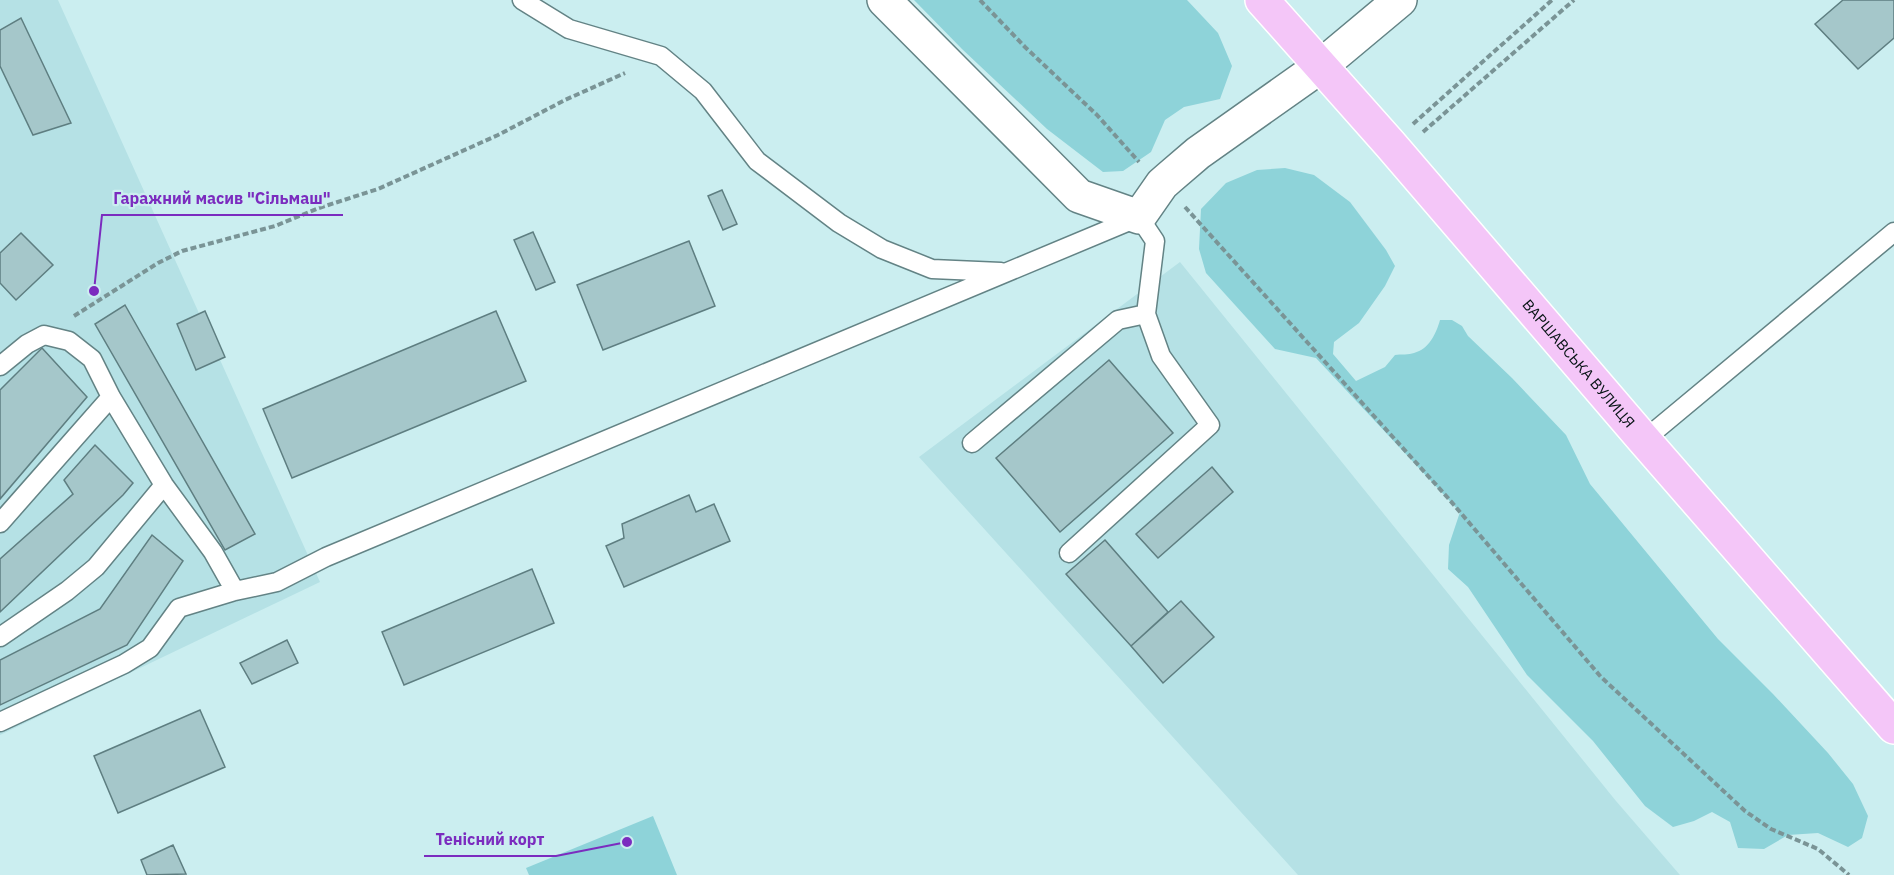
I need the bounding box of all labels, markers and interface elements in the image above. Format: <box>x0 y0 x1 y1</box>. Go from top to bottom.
callout: Гаражний масив "Сільмаш" <box>102 181 343 215</box>
text: Гаражний масив "Сільмаш" <box>113 188 331 208</box>
street label: ВАРШАВСЬКА ВУЛИЦЯ <box>1518 295 1639 431</box>
callout: Тенісний корт <box>424 822 556 856</box>
text: Тенісний корт <box>436 829 544 849</box>

